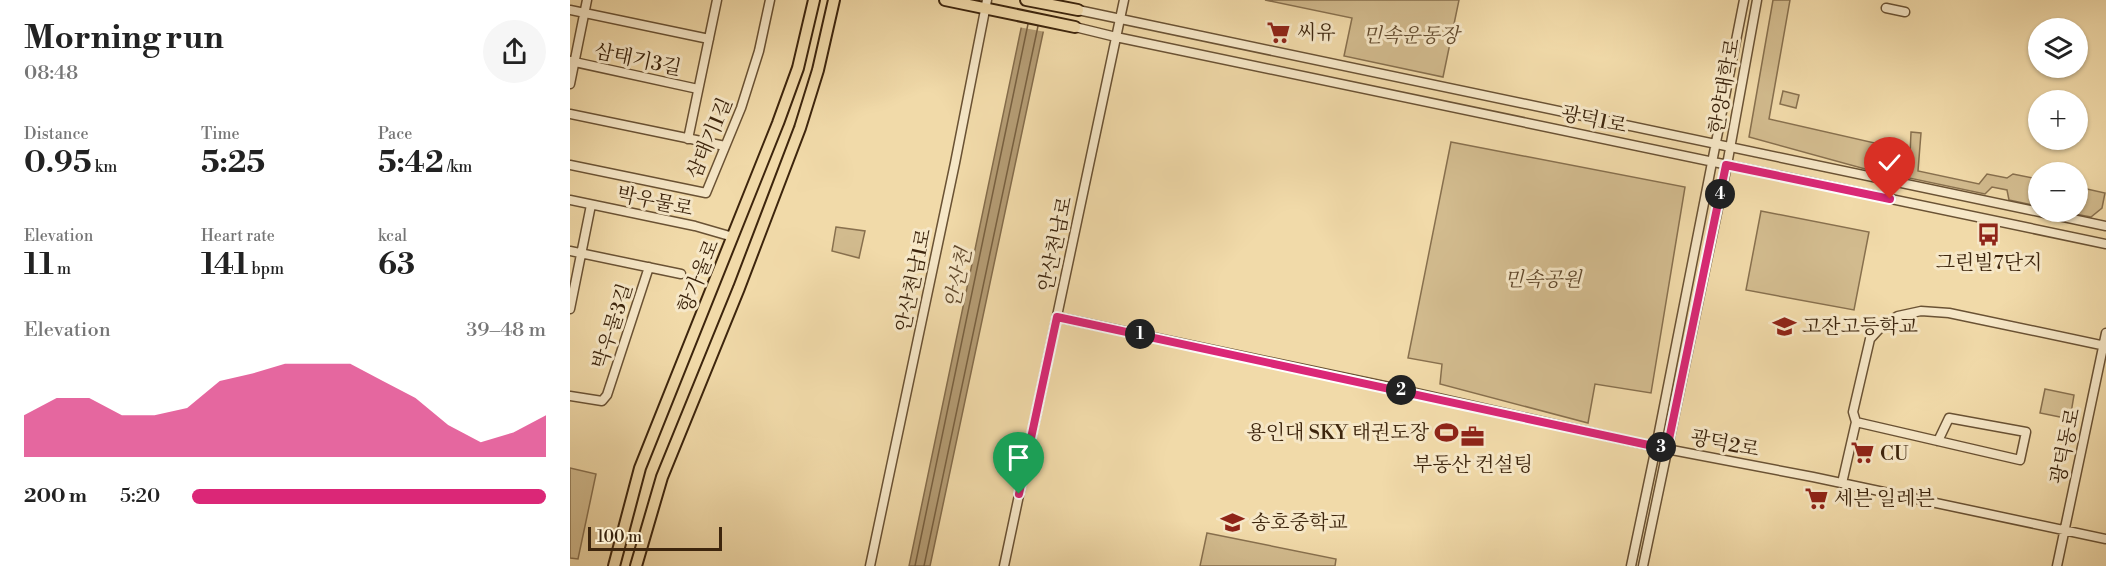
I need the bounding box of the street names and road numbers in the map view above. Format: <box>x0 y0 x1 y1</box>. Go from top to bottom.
street label: 한양대학로 <box>1705 37 1746 136</box>
street label: 삼태기3길 <box>592 39 683 82</box>
street label: 삼태기1길 <box>682 94 739 183</box>
street label: 광덕1로 <box>1559 101 1629 140</box>
street label: 박우물로 <box>614 182 695 223</box>
street label: 안산천남로 <box>1034 194 1079 294</box>
street label: 안산천남1로 <box>891 226 938 334</box>
street label: 항가울로 <box>673 236 725 317</box>
street label: 박우물3길 <box>588 281 639 372</box>
street label: 광덕동로 <box>2046 406 2087 487</box>
street label: 광덕2로 <box>1688 426 1761 463</box>

